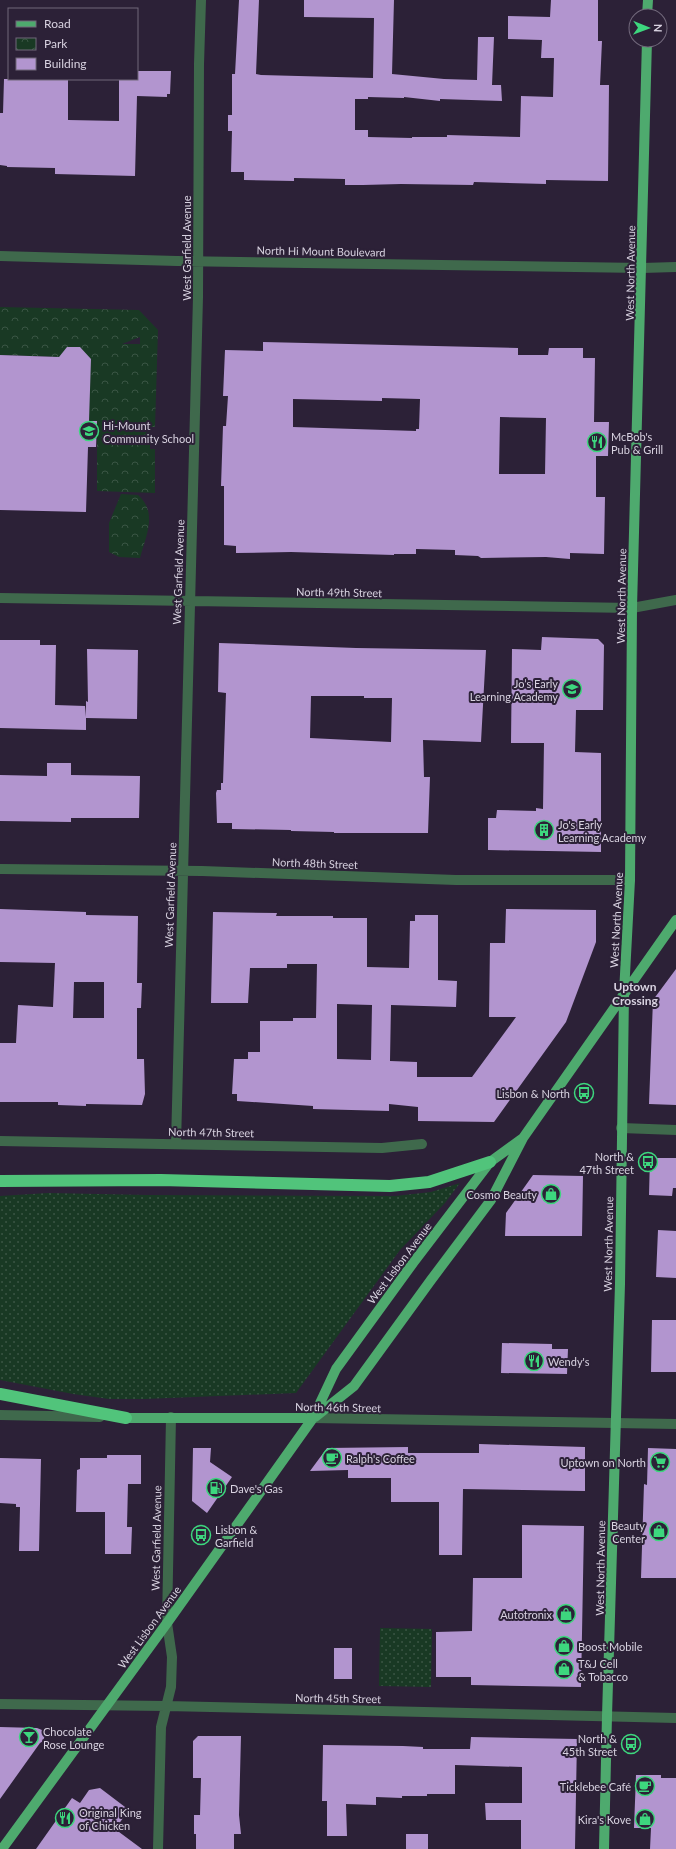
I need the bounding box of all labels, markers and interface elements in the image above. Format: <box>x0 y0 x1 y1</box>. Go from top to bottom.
legend <box>8 8 138 80</box>
north arrow <box>628 8 668 48</box>
text: Road <box>44 16 71 31</box>
text: N <box>652 24 665 33</box>
text: Park <box>44 36 68 51</box>
text: Building <box>44 56 87 71</box>
street label: West Garfield Avenue <box>180 195 193 301</box>
street label: West North Avenue <box>623 225 637 321</box>
street label: North Hi Mount Boulevard <box>256 243 386 259</box>
place label: Hi-Mount Community School <box>103 419 194 445</box>
school or university icon: Hi-Mount Community School <box>78 420 100 442</box>
place label: McBob's Pub & Grill <box>611 430 663 456</box>
restaurant icon: McBob's Pub & Grill <box>586 431 608 453</box>
street label: West Garfield Avenue <box>170 519 186 625</box>
street label: West North Avenue <box>614 548 628 644</box>
street label: North 49th Street <box>296 585 382 599</box>
place label: Jo’s Early Learning Academy <box>470 677 558 703</box>
school or university icon: Jo’s Early Learning Academy <box>561 678 583 700</box>
place label: Jo's Early Learning Academy <box>558 818 647 844</box>
building icon: Jo's Early Learning Academy <box>533 819 555 841</box>
street label: West Garfield Avenue <box>162 842 178 948</box>
street label: North 48th Street <box>272 855 358 871</box>
street label: West North Avenue <box>607 872 625 968</box>
district label: Uptown Crossing <box>612 979 659 1008</box>
bus stop icon: Lisbon & North <box>573 1082 595 1104</box>
place label: Lisbon & North <box>496 1087 570 1100</box>
street label: North 47th Street <box>168 1125 254 1139</box>
place label: North & 47th Street <box>579 1150 634 1176</box>
bus stop icon: North & 47th Street <box>637 1151 659 1173</box>
shop icon: Cosmo Beauty <box>540 1183 562 1205</box>
place label: Cosmo Beauty <box>467 1188 537 1201</box>
street label: West North Avenue <box>601 1196 615 1292</box>
street label: West Lisbon Avenue <box>364 1220 434 1306</box>
restaurant icon: Wendy's <box>523 1350 545 1372</box>
place label: Wendy's <box>548 1355 590 1368</box>
street label: North 46th Street <box>295 1400 381 1414</box>
cafe icon: Ralph's Coffee <box>321 1447 343 1469</box>
supermarket icon: Uptown on North <box>649 1451 671 1473</box>
place label: Ralph's Coffee <box>346 1452 415 1465</box>
place label: Uptown on North <box>561 1456 646 1469</box>
fuel station icon: Dave's Gas <box>205 1477 227 1499</box>
place label: Dave's Gas <box>230 1482 283 1495</box>
street label: West Garfield Avenue <box>149 1485 163 1591</box>
place label: Beauty Center <box>611 1519 645 1545</box>
street label: West North Avenue <box>593 1520 607 1616</box>
shop icon: Beauty Center <box>648 1520 670 1542</box>
place label: Lisbon & Garfield <box>215 1523 257 1549</box>
bus stop icon: Lisbon & Garfield <box>190 1524 212 1546</box>
street label: West Lisbon Avenue <box>115 1583 183 1671</box>
shop icon: Autotronix <box>555 1603 577 1625</box>
place label: Autotronix <box>500 1608 553 1621</box>
shop icon: Boost Mobile <box>553 1635 575 1657</box>
place label: Boost Mobile <box>578 1640 643 1653</box>
place label: T&J Cell & Tobacco <box>578 1657 628 1683</box>
shop icon: T&J Cell & Tobacco <box>553 1658 575 1680</box>
street label: North 45th Street <box>295 1691 381 1705</box>
place label: Chocolate Rose Lounge <box>43 1725 105 1751</box>
bar icon: Chocolate Rose Lounge <box>18 1726 40 1748</box>
place label: North & 45th Street <box>562 1732 617 1758</box>
bus stop icon: North & 45th Street <box>620 1733 642 1755</box>
cafe icon: Ticklebee Café <box>634 1775 656 1797</box>
place label: Ticklebee Café <box>560 1780 631 1793</box>
place label: Original King of Chicken <box>79 1806 142 1832</box>
restaurant icon: Original King of Chicken <box>54 1807 76 1829</box>
shop icon: Kira's Kove <box>634 1808 656 1830</box>
place label: Kira's Kove <box>578 1813 631 1826</box>

